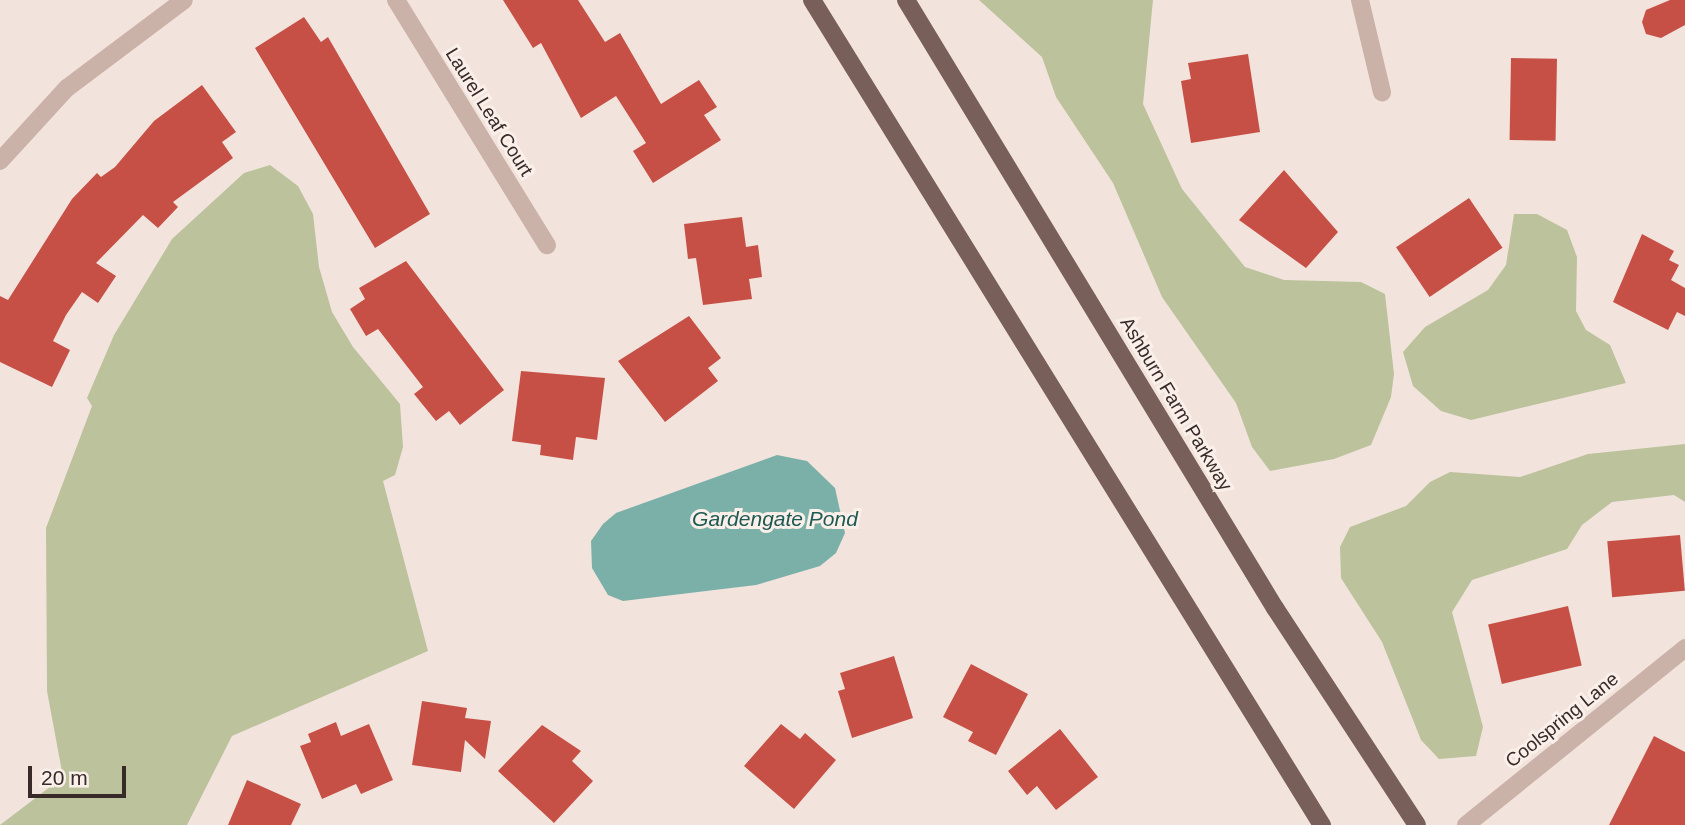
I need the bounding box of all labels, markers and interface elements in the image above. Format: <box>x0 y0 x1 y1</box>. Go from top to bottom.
street label: Laurel Leaf Court <box>440 44 538 180</box>
street label: Ashburn Farm Parkway <box>1115 313 1237 495</box>
water label: Gardengate Pond <box>692 506 858 532</box>
street label: Coolspring Lane <box>1501 668 1623 772</box>
scale bar <box>32 752 130 796</box>
text: 20 m <box>41 766 88 789</box>

